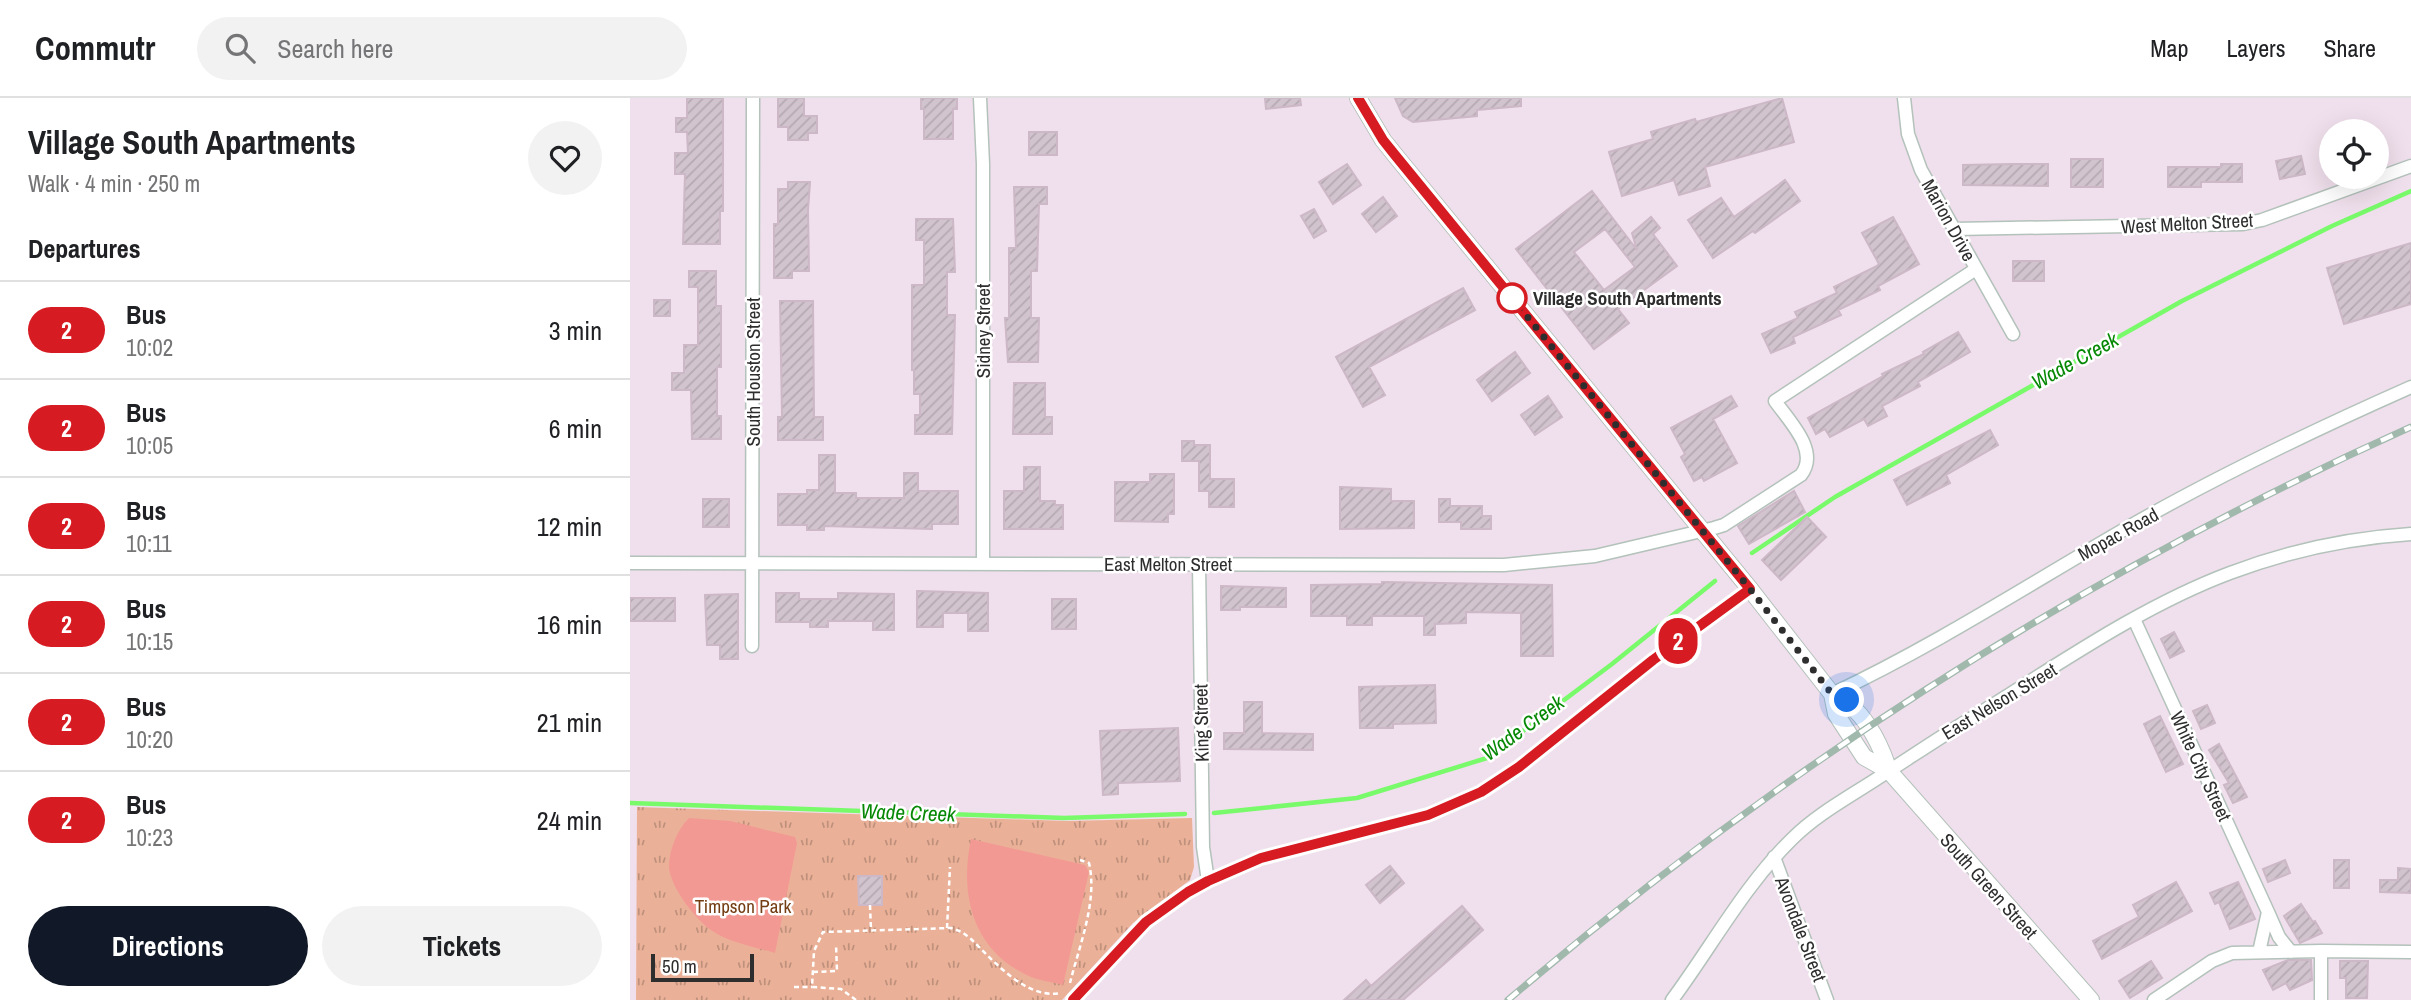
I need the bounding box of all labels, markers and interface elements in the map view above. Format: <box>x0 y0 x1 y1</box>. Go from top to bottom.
search box <box>197 17 687 80</box>
text: Commutr <box>35 26 155 70</box>
icon: search <box>221 29 259 67</box>
text: Search here <box>277 31 393 66</box>
text: Map <box>2150 32 2188 64</box>
text: Layers <box>2226 32 2285 64</box>
text: Share <box>2323 32 2376 64</box>
map controls <box>2319 119 2389 189</box>
button: locate <box>2319 119 2389 189</box>
text: Village South Apartments <box>28 120 356 164</box>
button: heart <box>528 121 602 195</box>
text: Walk · 4 min · 250 m <box>28 168 200 199</box>
street label: Marion Drive <box>1916 174 1982 266</box>
street label: West Melton Street <box>2120 207 2254 239</box>
text: Departures <box>28 231 141 266</box>
street label: Sidney Street <box>970 283 996 378</box>
marker: Village South Apartments <box>1497 283 1527 313</box>
place label: Village South Apartments <box>1533 285 1722 311</box>
text: Bus <box>126 297 166 332</box>
street label: South Houston Street <box>740 297 766 446</box>
text: 3 min <box>549 313 602 348</box>
text: 2 <box>61 314 72 346</box>
water label: Wade Creek <box>2026 324 2125 396</box>
text: 10:02 <box>126 332 173 363</box>
text: Bus <box>126 395 166 430</box>
text: 6 min <box>549 411 602 446</box>
text: 2 <box>61 412 72 444</box>
text: 10:05 <box>126 430 173 461</box>
text: Bus <box>126 493 166 528</box>
street label: Mopac Road <box>2073 501 2163 567</box>
text: 12 min <box>537 509 602 544</box>
text: 2 <box>61 510 72 542</box>
text: 10:11 <box>126 528 172 559</box>
street label: East Melton Street <box>1104 551 1233 577</box>
text: Bus <box>126 591 166 626</box>
text: 16 min <box>537 607 602 642</box>
text: 2 <box>61 608 72 640</box>
line badge: 2 <box>1655 618 1701 664</box>
text: 2 <box>1673 625 1683 657</box>
text: 10:15 <box>126 626 173 657</box>
street label: East Nelson Street <box>1937 656 2062 746</box>
your location <box>1829 682 1864 717</box>
street label: King Street <box>1187 683 1215 762</box>
water label: Wade Creek <box>1476 687 1571 767</box>
text: Bus <box>126 689 166 724</box>
text: 21 min <box>537 705 602 740</box>
text: 2 <box>61 706 72 738</box>
street label: White City Street <box>2164 707 2238 826</box>
text: 10:20 <box>126 724 173 755</box>
text: Bus <box>126 787 166 822</box>
water label: Wade Creek <box>860 796 958 829</box>
text: 24 min <box>537 803 602 838</box>
text: 2 <box>61 804 72 836</box>
text: 10:23 <box>126 822 173 853</box>
street label: South Green Street <box>1934 827 2044 945</box>
street label: Avondale Street <box>1769 872 1833 986</box>
park label: Timpson Park <box>695 893 792 919</box>
button: Directions <box>28 906 308 986</box>
button: Tickets <box>322 906 602 986</box>
scale bar <box>651 951 754 983</box>
text: 50 m <box>662 953 697 979</box>

